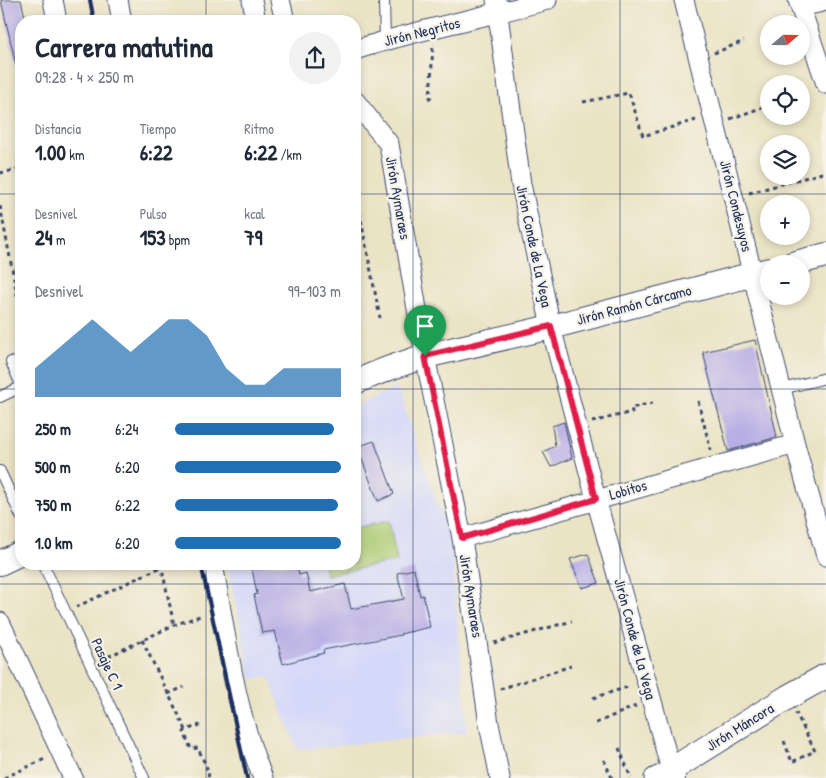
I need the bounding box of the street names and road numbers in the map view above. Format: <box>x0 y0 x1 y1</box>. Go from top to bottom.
street label: Jirón Negritos <box>382 12 462 51</box>
street label: Jirón Aymaraes <box>381 155 416 241</box>
street label: Jirón Condesuyos <box>715 158 758 254</box>
street label: Jirón Conde de La Vega <box>511 183 558 309</box>
street label: Jirón Ramón Cárcamo <box>574 279 694 330</box>
street label: Lobitos <box>607 474 649 505</box>
street label: Jirón Aymaraes <box>455 553 488 639</box>
street label: Jirón Conde de La Vega <box>609 576 662 702</box>
street label: Pasaje C 1 <box>86 635 129 693</box>
street label: Jirón Máncora <box>702 697 778 756</box>

